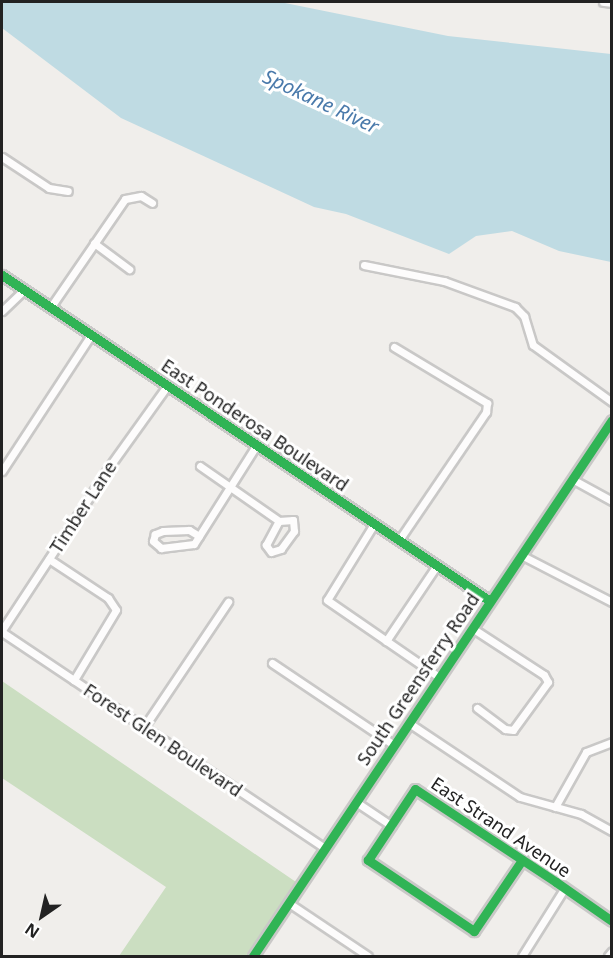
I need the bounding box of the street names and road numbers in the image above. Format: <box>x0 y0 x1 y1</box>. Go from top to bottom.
street label: East Ponderosa Boulevard <box>157 354 353 496</box>
street label: Timber Lane <box>45 457 121 557</box>
street label: South Greensferry Road <box>352 589 484 769</box>
street label: Forest Glen Boulevard <box>80 679 246 801</box>
street label: East Strand Avenue <box>427 772 575 882</box>

